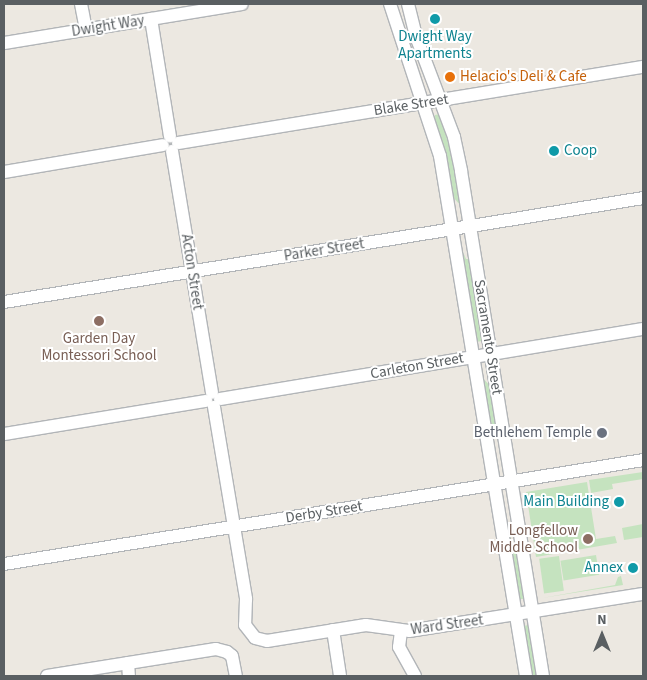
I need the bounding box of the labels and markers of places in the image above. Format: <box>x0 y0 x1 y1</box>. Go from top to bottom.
marker: Dwight Way Apartments <box>429 13 441 25</box>
place label: Dwight Way Apartments <box>398 27 472 62</box>
place label: Helacio's Deli & Cafe <box>460 68 587 86</box>
marker: Helacio's Deli & Cafe <box>444 71 456 83</box>
place label: Coop <box>564 142 597 160</box>
marker: Coop <box>548 145 560 157</box>
marker: Garden Day Montessori School <box>93 315 105 327</box>
place label: Garden Day Montessori School <box>41 329 157 364</box>
place label: Bethlehem Temple <box>474 424 592 442</box>
marker: Bethlehem Temple <box>596 427 608 439</box>
place label: Main Building <box>523 493 609 511</box>
marker: Main Building <box>613 496 625 508</box>
place label: Longfellow Middle School <box>489 521 578 556</box>
marker: Longfellow Middle School <box>582 533 594 545</box>
place label: Annex <box>584 559 623 577</box>
marker: Annex <box>627 562 639 574</box>

